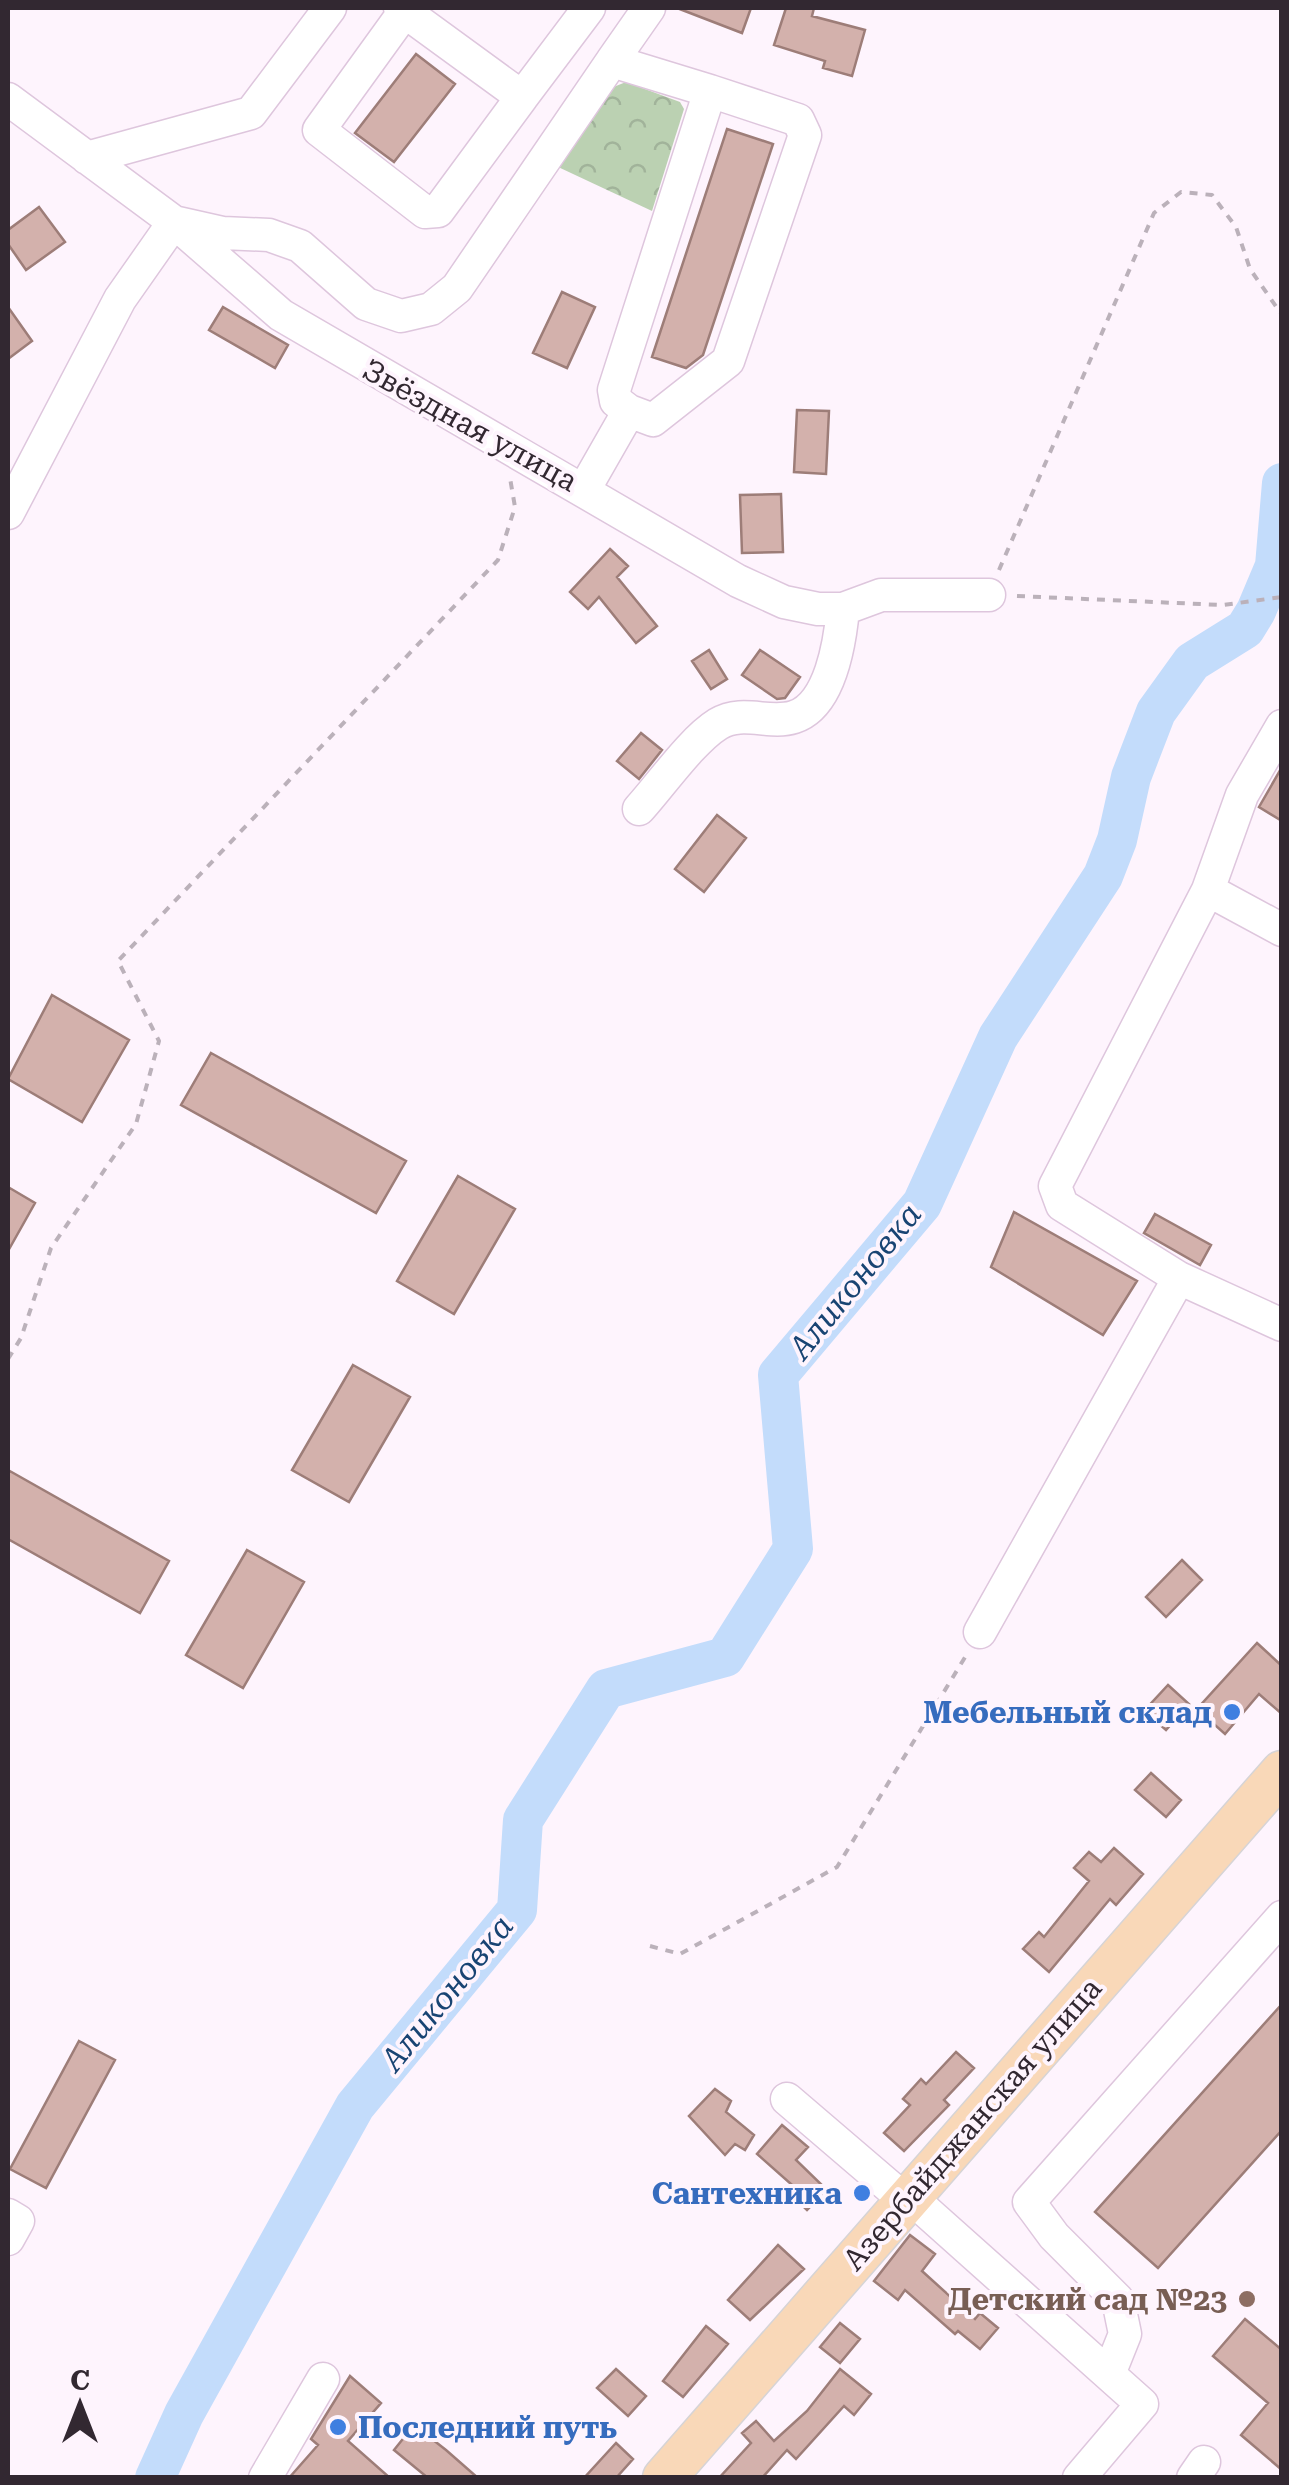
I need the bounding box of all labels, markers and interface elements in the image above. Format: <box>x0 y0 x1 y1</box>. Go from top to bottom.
street label: Звёздная улица <box>357 352 583 498</box>
water label: Аликоновка <box>780 1196 929 1368</box>
place label: Мебельный склад <box>923 1695 1212 1730</box>
marker: Мебельный склад <box>1221 1701 1243 1723</box>
water label: Аликоновка <box>372 1908 521 2080</box>
street label: Азербайджанская улица <box>836 1971 1108 2277</box>
place label: Сантехника <box>652 2176 842 2211</box>
marker: Сантехника <box>851 2182 873 2204</box>
place label: Детский сад №23 <box>948 2282 1227 2317</box>
marker: Детский сад №23 <box>1236 2288 1258 2310</box>
north arrow <box>30 2355 130 2455</box>
text: С <box>70 2364 90 2397</box>
place label: Последний путь <box>358 2410 617 2445</box>
marker: Последний путь <box>327 2416 349 2438</box>

